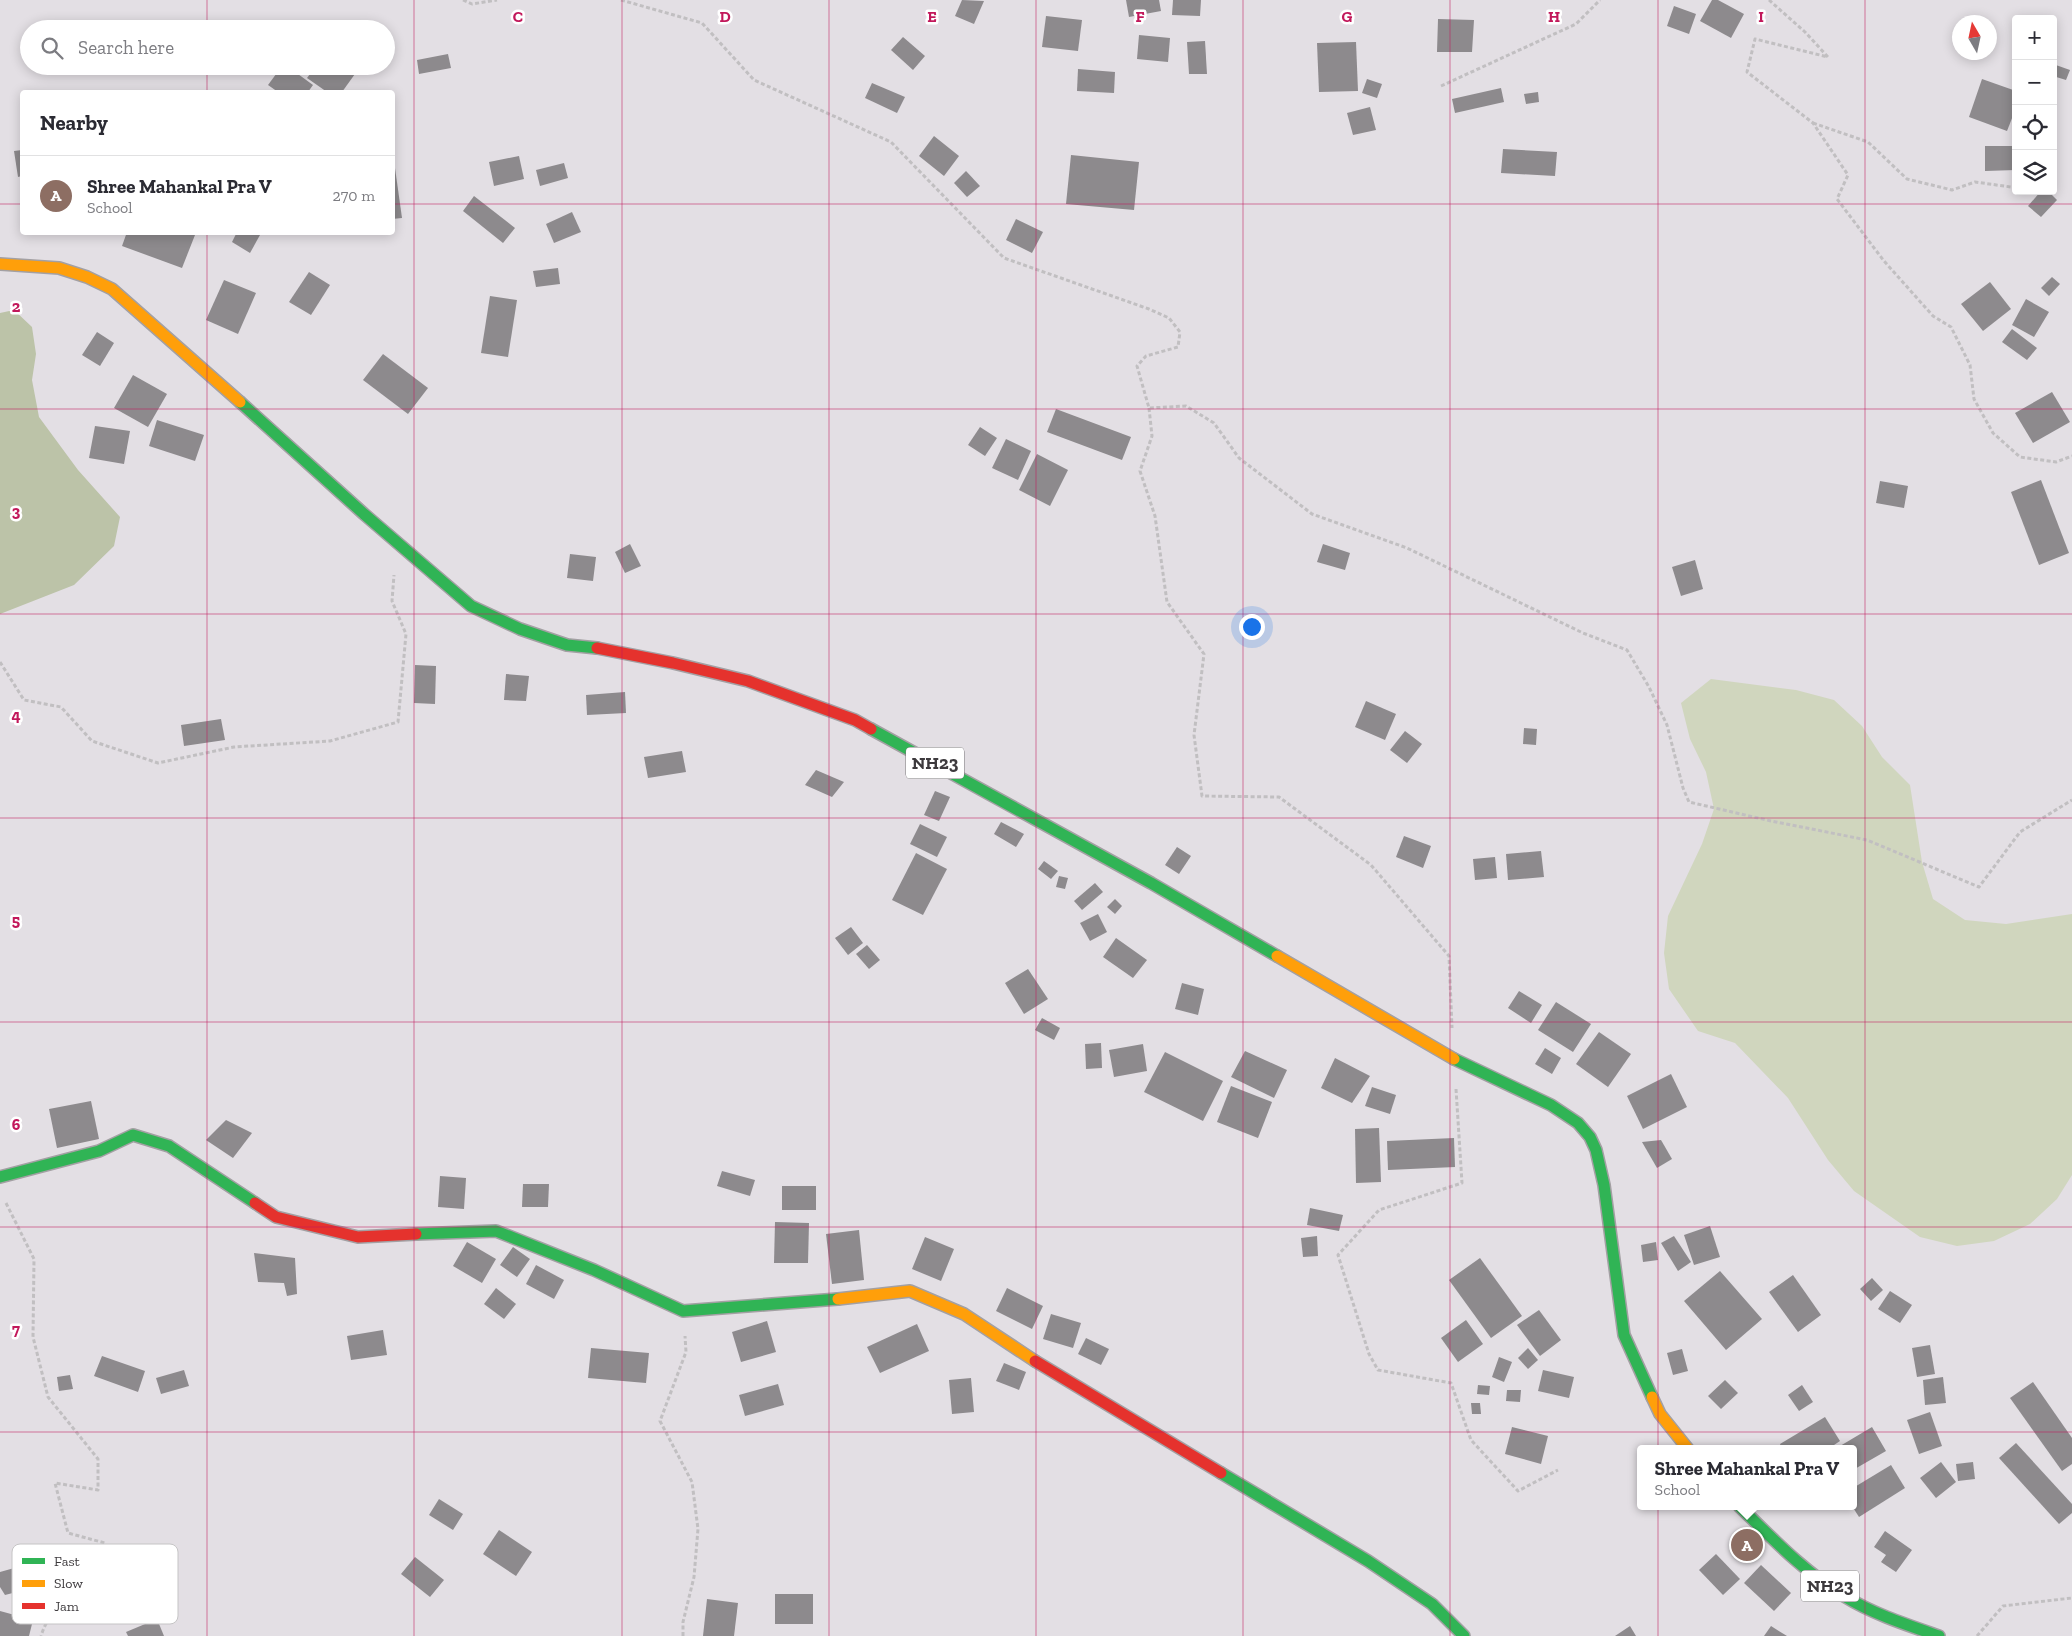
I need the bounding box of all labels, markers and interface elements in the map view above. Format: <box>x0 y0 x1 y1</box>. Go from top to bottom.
text: C <box>513 7 523 26</box>
text: D <box>719 7 731 26</box>
text: E <box>927 7 937 26</box>
text: F <box>1135 7 1145 26</box>
text: G <box>1342 7 1353 26</box>
text: H <box>1548 7 1560 26</box>
text: I <box>1758 7 1764 26</box>
north arrow <box>1952 15 1997 60</box>
map controls <box>2012 15 2057 195</box>
button: + <box>2012 15 2057 60</box>
search box <box>20 20 395 75</box>
icon: search <box>38 34 66 62</box>
text: Search here <box>78 36 174 59</box>
button: − <box>2012 60 2057 105</box>
button: locate <box>2012 105 2057 150</box>
text: Nearby <box>40 110 108 135</box>
button: layers <box>2012 150 2057 195</box>
text: Shree Mahankal Pra V <box>87 175 272 198</box>
text: A <box>51 186 62 205</box>
text: 270 m <box>333 186 375 205</box>
text: School <box>87 198 133 217</box>
text: 2 <box>12 297 21 316</box>
text: 3 <box>12 502 21 521</box>
your location <box>1239 614 1265 640</box>
text: 4 <box>11 706 21 725</box>
road number: NH23 <box>906 748 964 778</box>
text: 5 <box>12 911 20 930</box>
text: 6 <box>12 1115 21 1134</box>
text: 7 <box>12 1320 20 1339</box>
popup <box>1637 1445 1857 1510</box>
text: Shree Mahankal Pra V <box>1655 1457 1839 1480</box>
text: School <box>1655 1480 1700 1499</box>
pin: A <box>1731 1526 1763 1564</box>
legend <box>12 1544 178 1624</box>
text: Fast <box>54 1553 81 1570</box>
road number: NH23 <box>1801 1570 1859 1602</box>
text: Slow <box>54 1575 83 1592</box>
text: Jam <box>54 1598 79 1615</box>

